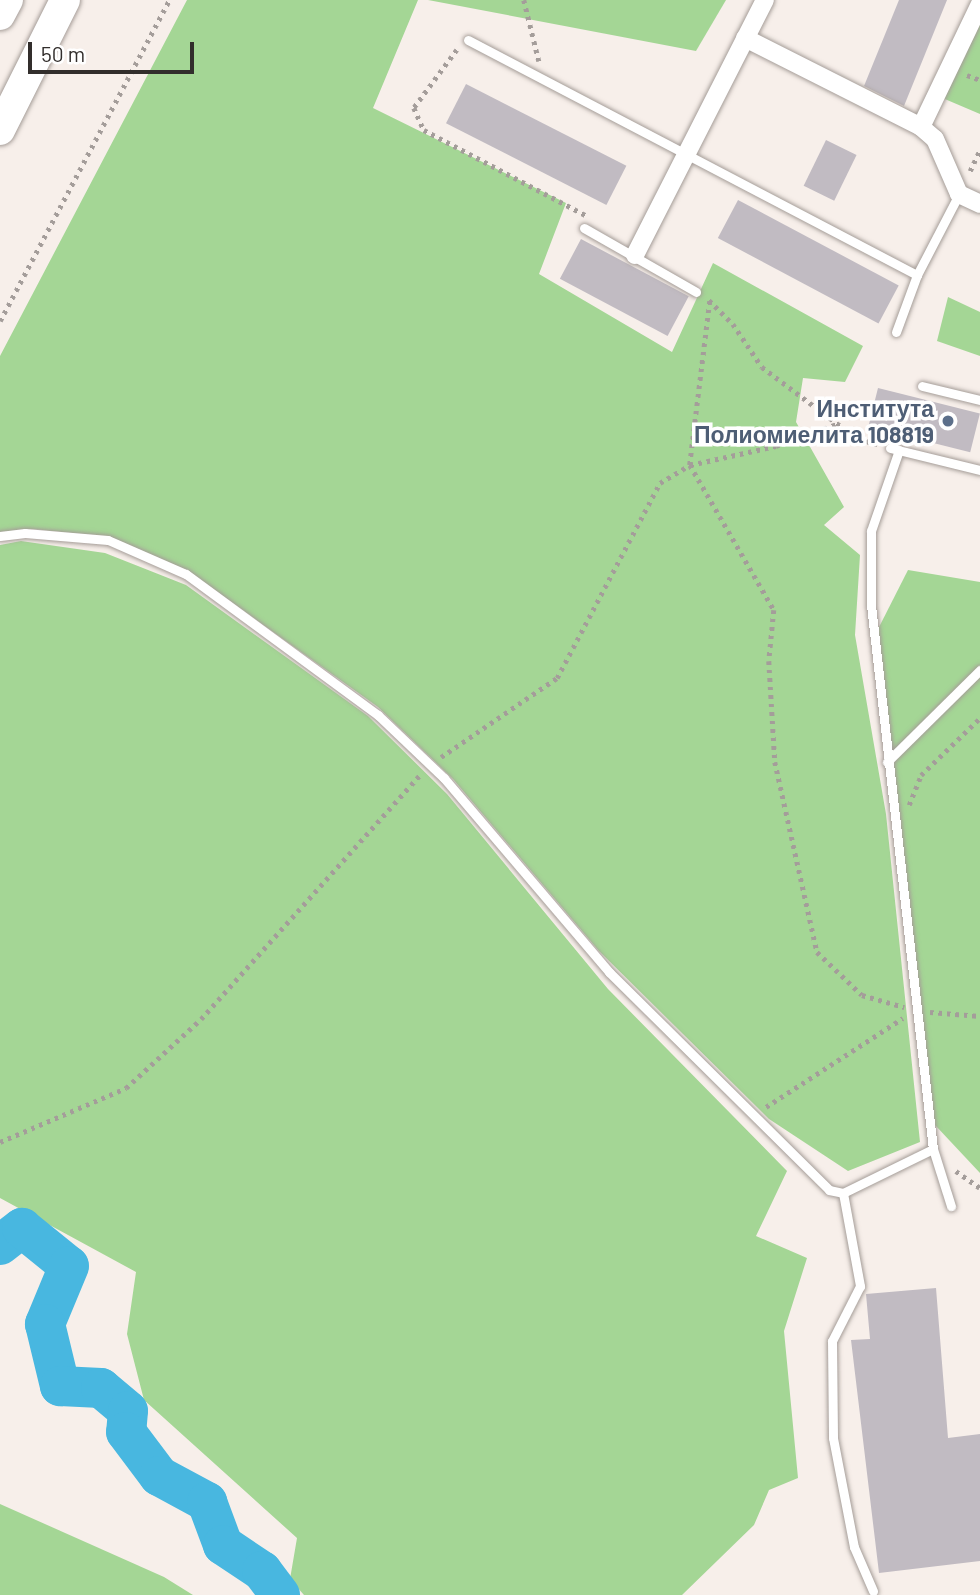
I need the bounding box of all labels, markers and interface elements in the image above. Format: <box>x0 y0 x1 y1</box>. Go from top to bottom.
scale bar <box>32 28 198 72</box>
text: 50 m <box>41 41 85 66</box>
place label: Института Полиомиелита 108819 <box>694 394 934 448</box>
marker: Института Полиомиелита 108819 <box>940 413 956 429</box>

